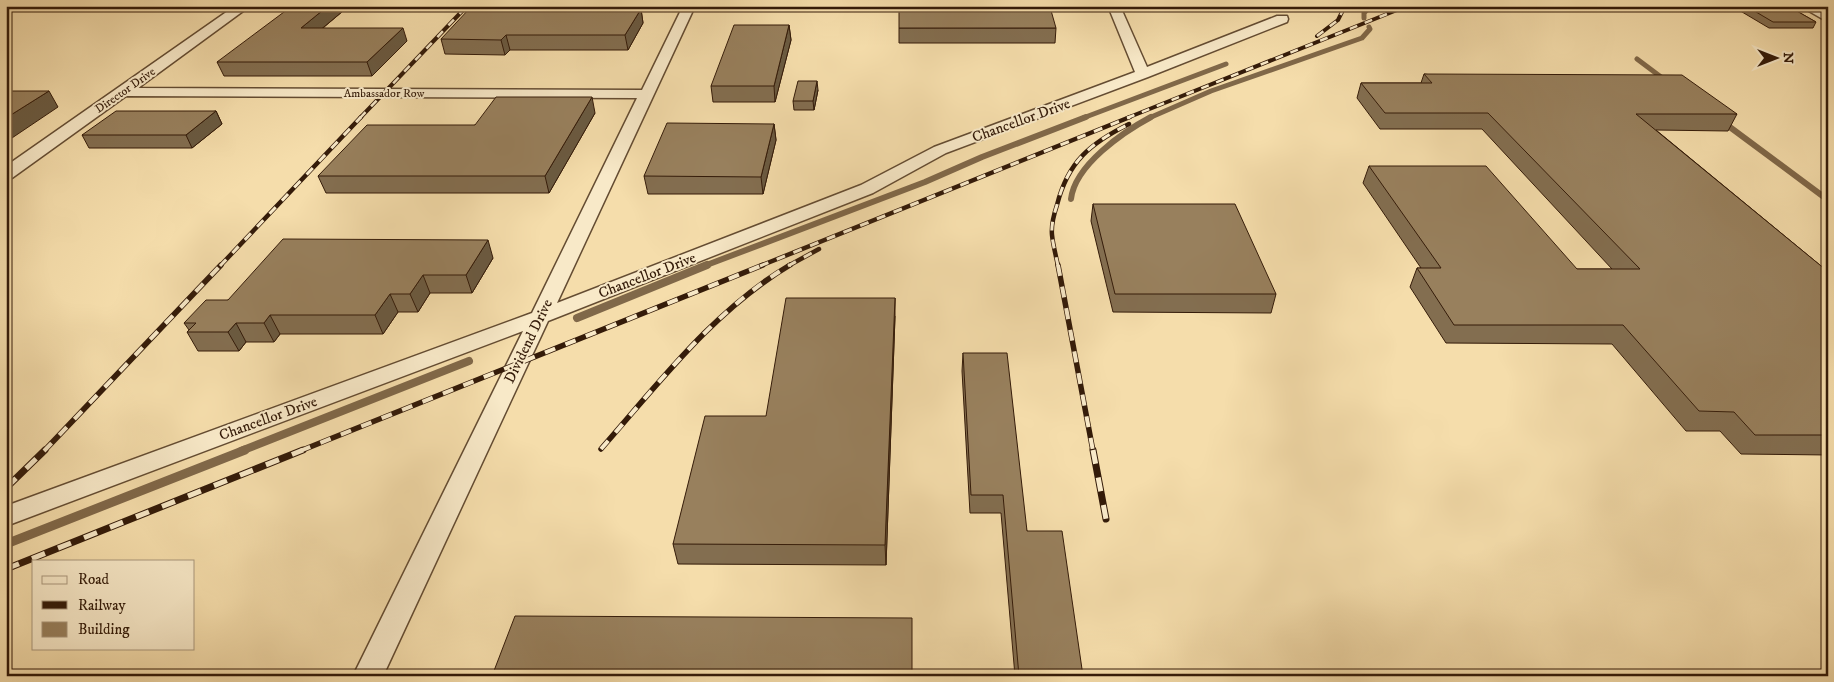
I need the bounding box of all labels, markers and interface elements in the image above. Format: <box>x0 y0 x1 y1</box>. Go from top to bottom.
north arrow <box>1752 32 1802 82</box>
text: N <box>1779 52 1797 64</box>
street label: Director Drive <box>92 64 158 117</box>
street label: Ambassador Row <box>344 86 425 101</box>
street label: Chancellor Drive <box>969 94 1073 147</box>
street label: Chancellor Drive <box>596 248 699 303</box>
street label: Dividend Drive <box>500 296 557 386</box>
street label: Chancellor Drive <box>216 392 320 445</box>
legend <box>32 560 195 650</box>
text: Road <box>78 570 110 589</box>
text: Railway <box>78 596 126 615</box>
text: Building <box>78 620 130 639</box>

